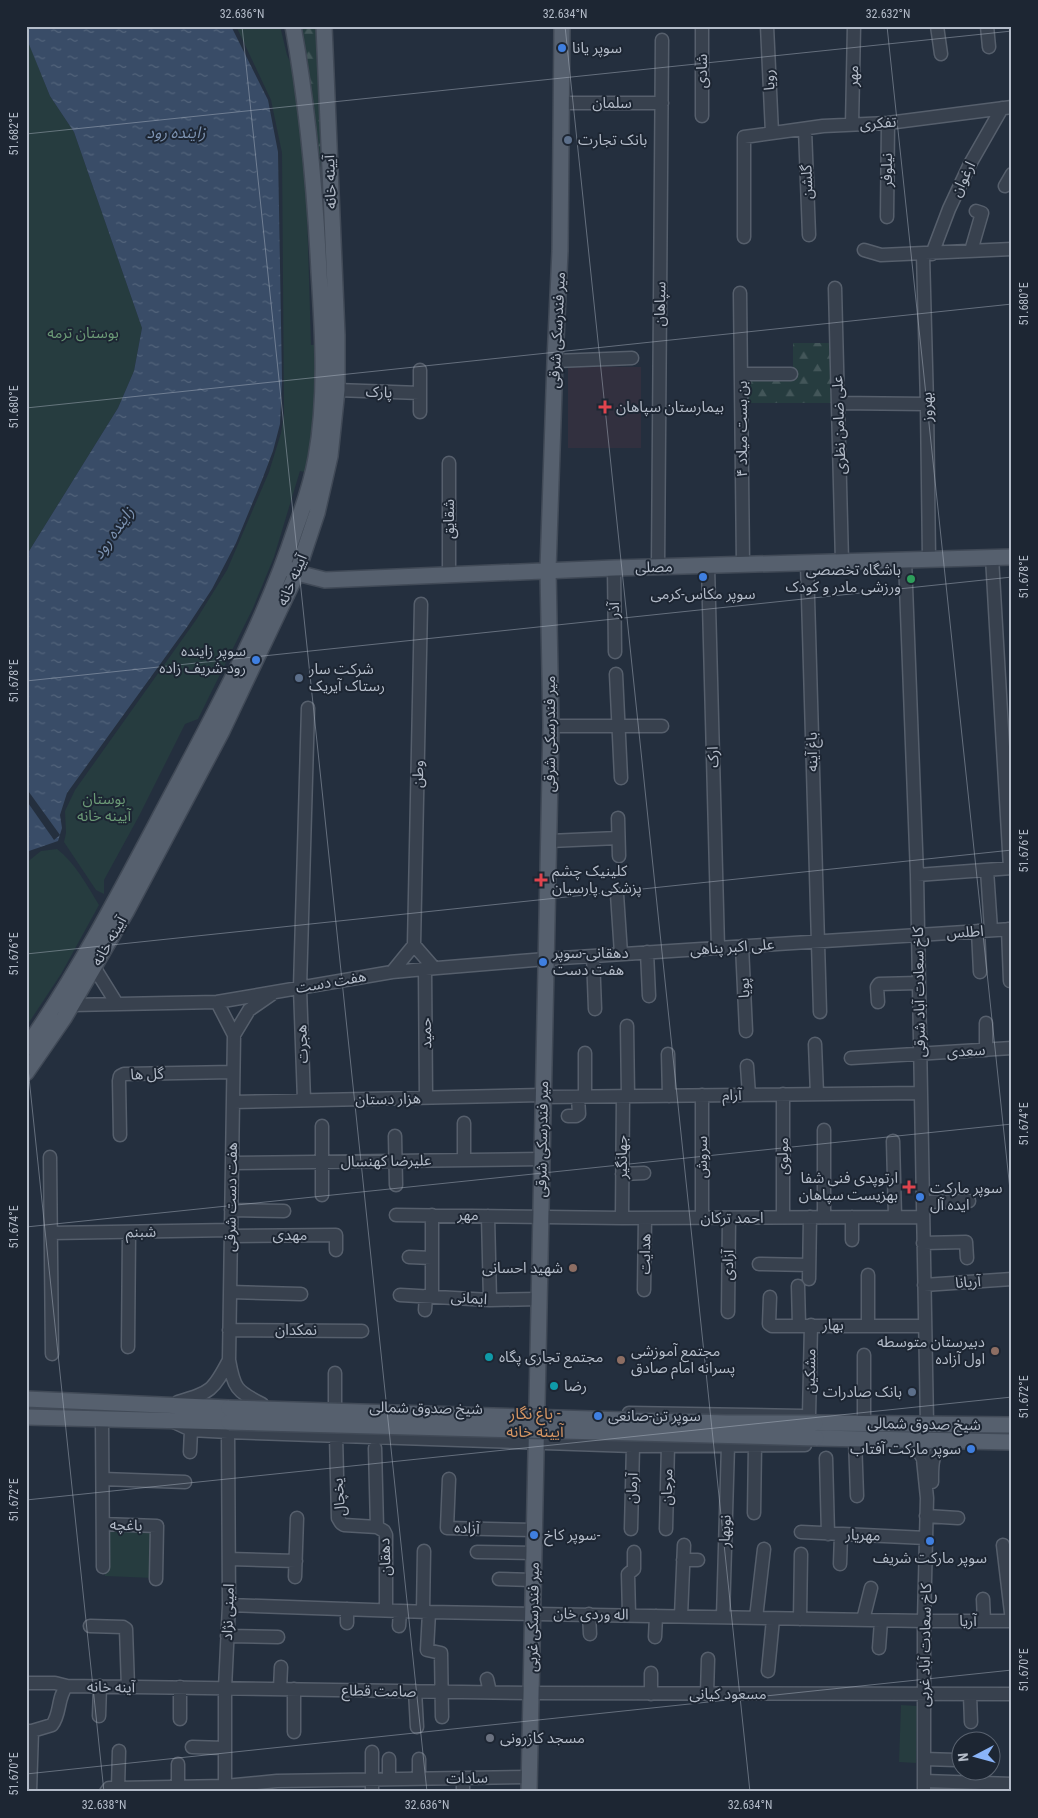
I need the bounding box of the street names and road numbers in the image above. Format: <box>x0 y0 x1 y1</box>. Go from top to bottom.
street label: شادی <box>693 53 711 88</box>
street label: مهر <box>844 65 862 88</box>
street label: رویا <box>759 69 779 91</box>
street label: سلمان <box>592 94 632 112</box>
street label: تفکری <box>859 113 897 133</box>
street label: نیلوفر <box>878 153 896 188</box>
street label: آیینه خانه <box>320 154 340 209</box>
street label: ارغوان <box>947 158 979 200</box>
street label: گلشن <box>797 164 817 199</box>
street label: میر فندرسکی شرقی <box>545 271 569 389</box>
street label: سپاهان <box>651 281 671 327</box>
street label: علی ضامن نظری <box>828 375 850 475</box>
street label: بن بست میلاد ۴ <box>733 381 751 477</box>
street label: پارک <box>365 383 393 403</box>
street label: بهروز <box>918 392 936 423</box>
street label: شقایق <box>440 499 459 539</box>
street label: آیینه خانه <box>273 551 311 608</box>
street label: مصلی <box>635 558 673 576</box>
street label: آذر <box>605 601 623 619</box>
street label: میر فندرسکی شرقی <box>541 676 559 792</box>
street label: باغ آینه <box>803 732 824 772</box>
street label: ارک <box>704 746 722 768</box>
street label: وطن <box>409 760 427 788</box>
street label: آیینه خانه <box>88 913 131 969</box>
street label: اطلس <box>946 922 984 942</box>
street label: کاخ سعادت آباد شرقی <box>909 926 932 1057</box>
street label: علی اکبر پناهی <box>689 935 775 960</box>
street label: هفت دست <box>294 967 368 997</box>
street label: پویا <box>735 977 754 999</box>
street label: حمید <box>417 1017 435 1049</box>
street label: هجرت <box>292 1024 312 1064</box>
street label: سعدی <box>946 1041 986 1061</box>
street label: گل ها <box>130 1064 165 1084</box>
street label: میر فندرسکی شرقی <box>532 1081 552 1197</box>
street label: آرام <box>722 1086 743 1106</box>
street label: هزار دستان <box>355 1089 421 1109</box>
street label: جهانگیر <box>613 1135 631 1180</box>
street label: سروش <box>693 1135 711 1178</box>
street label: مولوی <box>774 1137 792 1175</box>
street label: هفت دست شرقی <box>221 1142 241 1252</box>
street label: علیرضا کهنسال <box>340 1151 432 1171</box>
street label: مهر <box>456 1206 479 1224</box>
street label: احمد ترکان <box>700 1209 764 1227</box>
street label: شبنم <box>126 1223 157 1243</box>
street label: مهدی <box>273 1226 307 1244</box>
street label: هدایت <box>636 1233 654 1275</box>
street label: آزادی <box>719 1249 737 1281</box>
street label: آریانا <box>954 1272 982 1292</box>
street label: ایمانی <box>450 1288 488 1308</box>
street label: بهار <box>821 1316 844 1334</box>
street label: نمکدان <box>275 1321 317 1339</box>
street label: مشکین <box>801 1348 819 1394</box>
street label: شیخ صدوق شمالی <box>369 1398 483 1421</box>
street label: شیخ صدوق شمالی <box>867 1414 981 1437</box>
street label: مرجان <box>658 1468 676 1506</box>
street label: آرمان <box>622 1472 642 1504</box>
street label: یخچال <box>328 1477 351 1517</box>
street label: نوبهار <box>715 1514 735 1549</box>
street label: باغچه <box>109 1515 143 1536</box>
street label: آزاده <box>454 1518 481 1538</box>
street label: مهریار <box>844 1525 881 1545</box>
street label: دهقان <box>375 1538 395 1576</box>
street label: میر فندرسکی غربی <box>523 1562 543 1672</box>
street label: کاخ سعادت آباد غربی <box>915 1582 938 1707</box>
street label: امینی نژاد <box>218 1583 238 1641</box>
street label: اله وردی خان <box>553 1604 629 1624</box>
street label: آریا <box>959 1612 977 1630</box>
street label: آینه خانه <box>87 1678 136 1696</box>
street label: صامت قطاع <box>341 1681 417 1704</box>
street label: مسعود کیانی <box>689 1685 767 1703</box>
street label: سادات <box>446 1769 488 1787</box>

